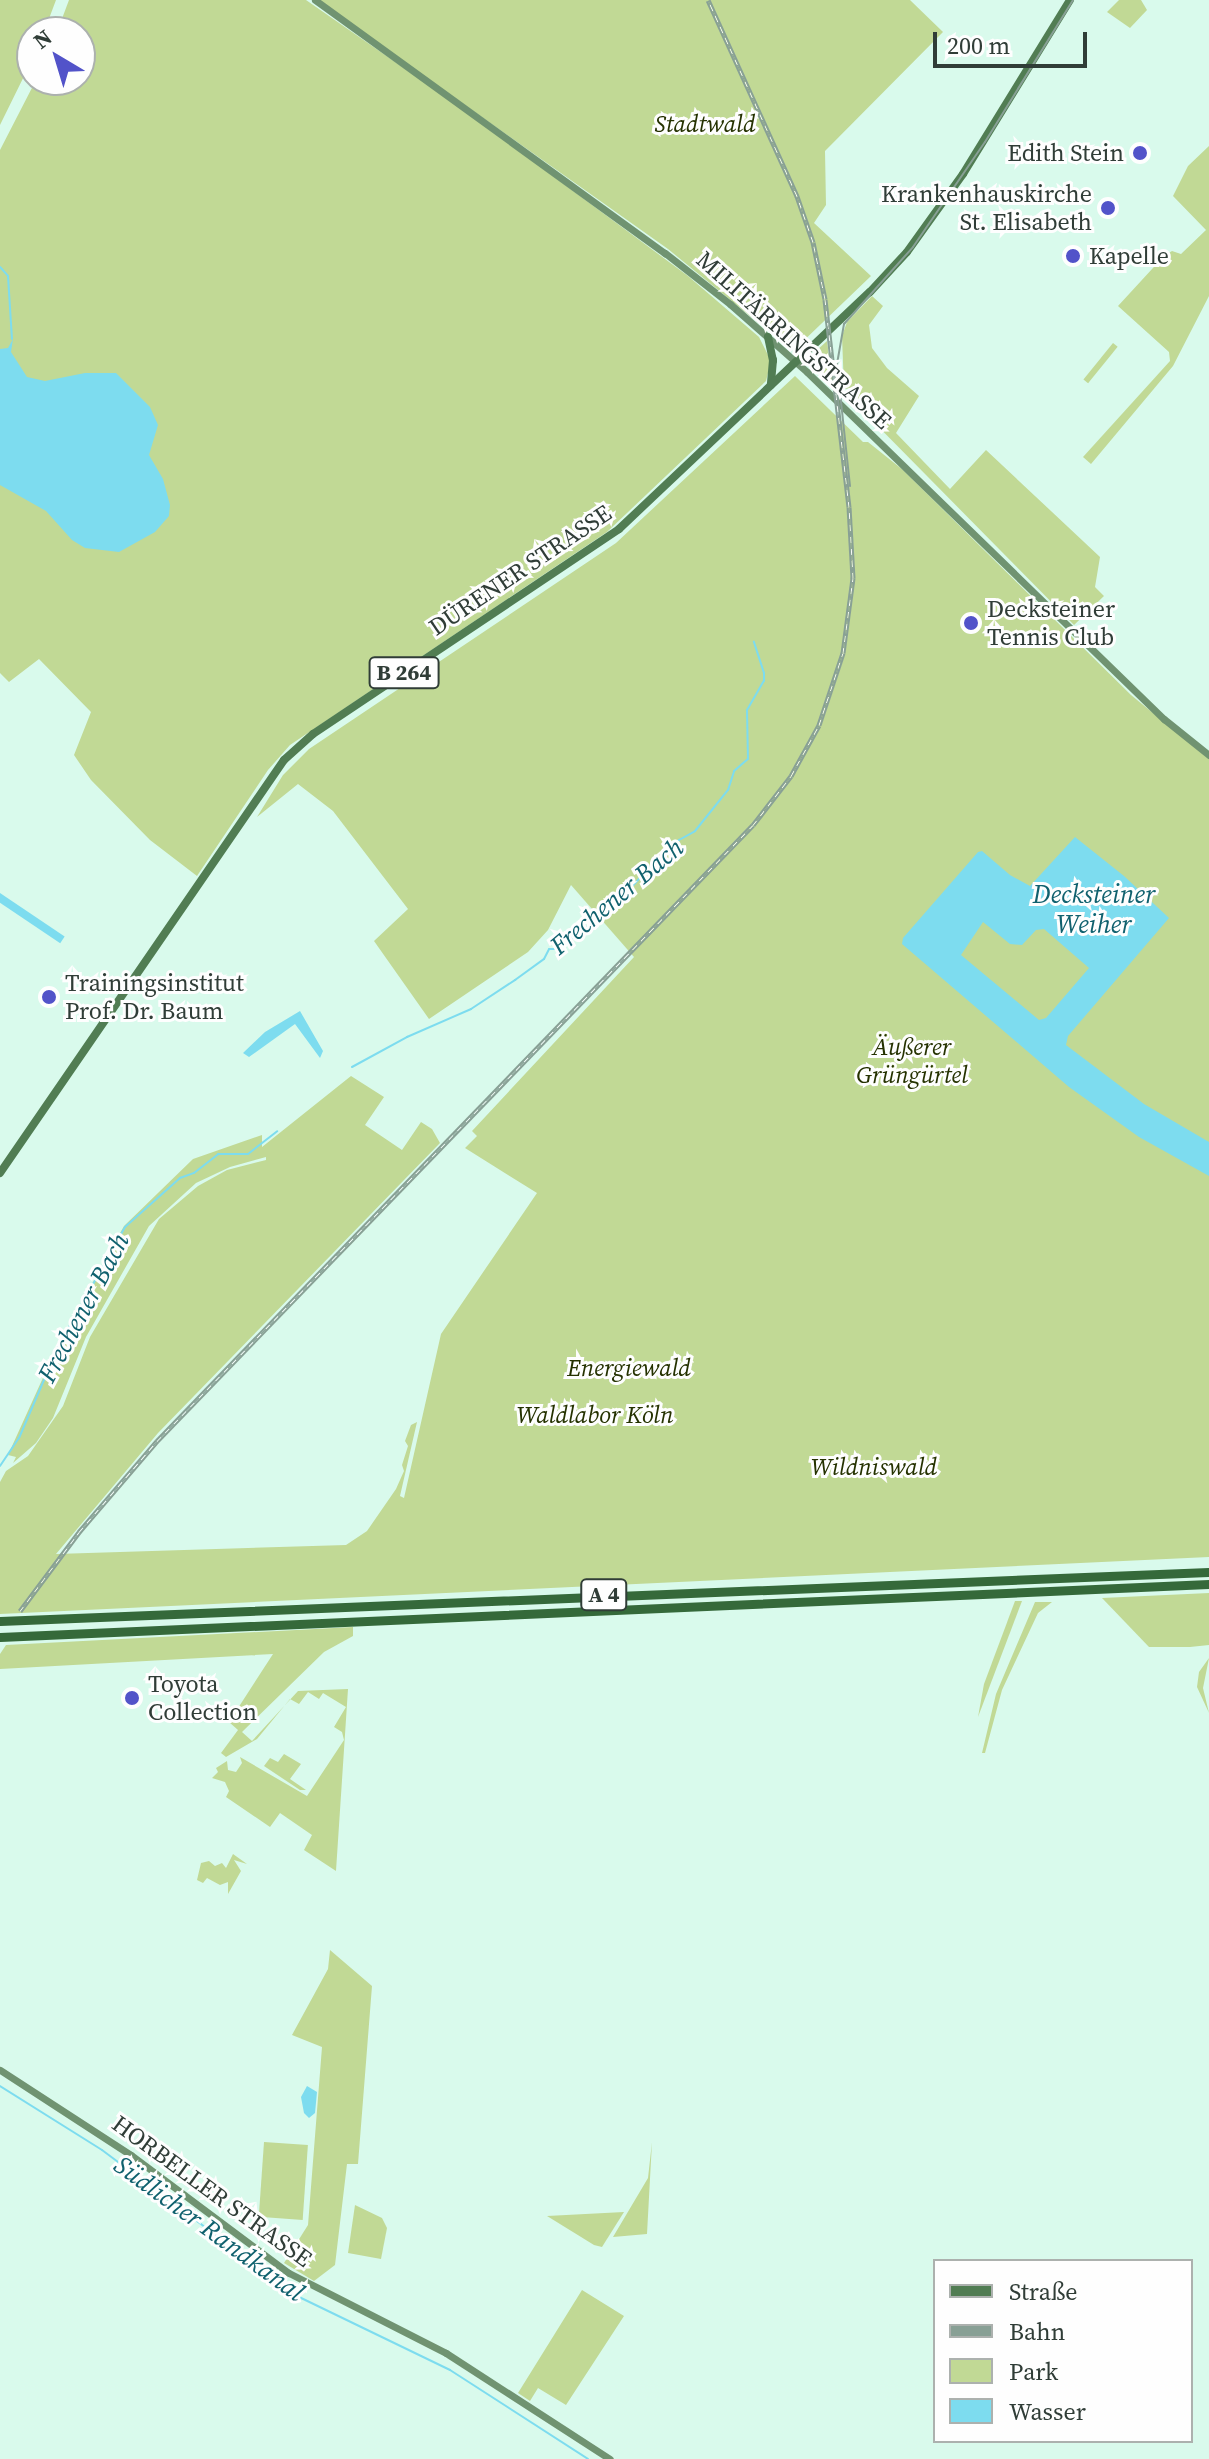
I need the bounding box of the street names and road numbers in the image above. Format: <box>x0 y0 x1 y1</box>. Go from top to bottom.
street label: MILITÄRRINGSTRASSE <box>691 245 897 435</box>
street label: DÜRENER STRASSE <box>423 498 617 642</box>
road number: B 264 <box>368 655 440 691</box>
road number: A 4 <box>580 1577 628 1613</box>
street label: HORBELLER STRASSE <box>107 2109 317 2273</box>

